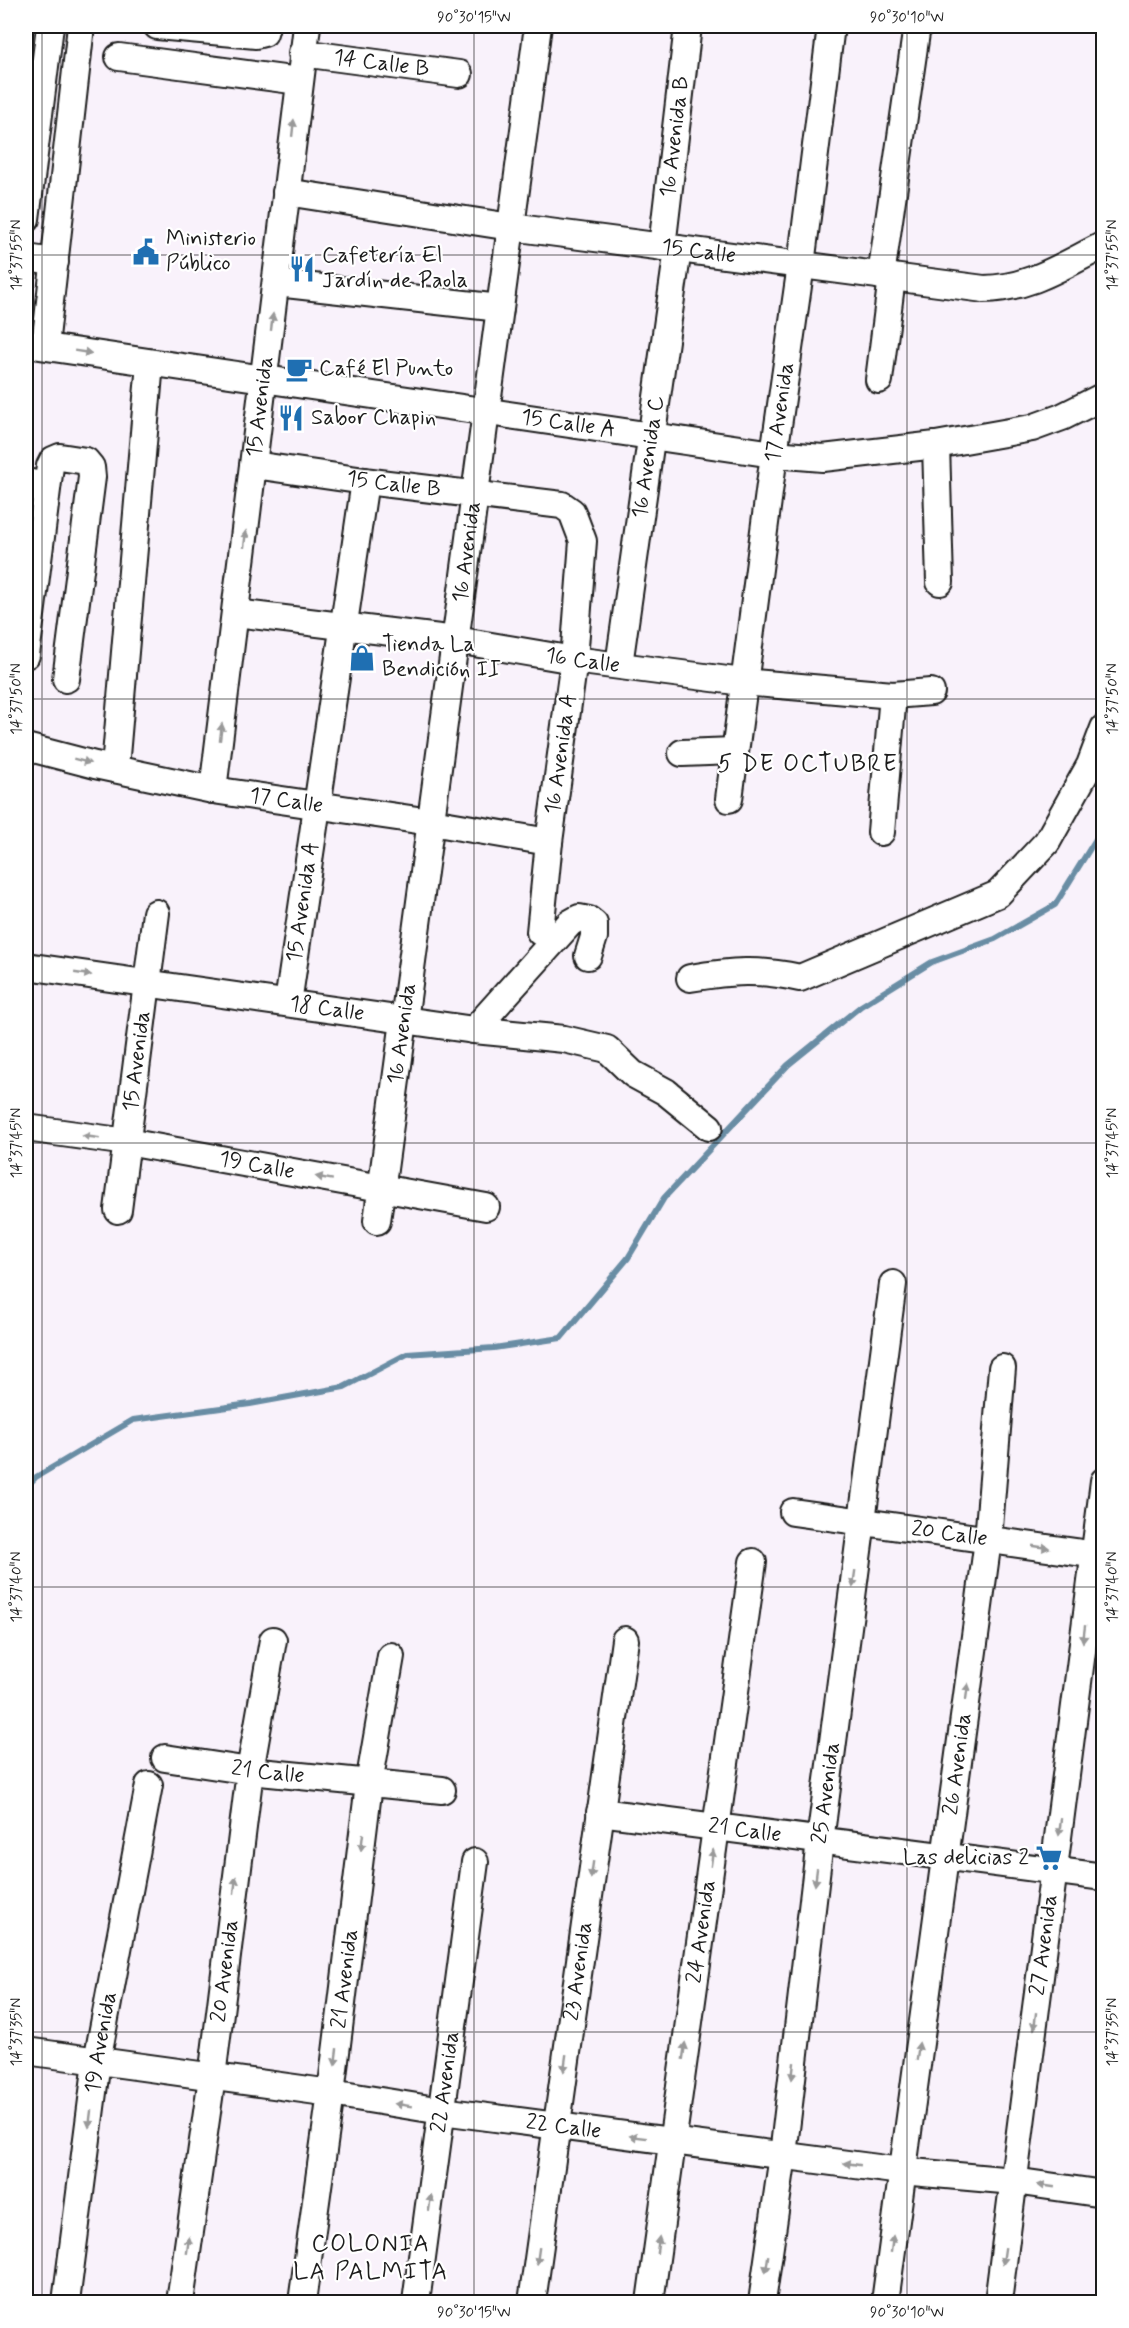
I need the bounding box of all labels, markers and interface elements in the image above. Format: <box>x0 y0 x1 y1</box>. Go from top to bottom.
text: 90°30'15"W <box>437 8 511 28</box>
text: 90°30'10"W <box>870 8 944 28</box>
street label: 14 Calle B <box>332 43 431 84</box>
street label: 16 Avenida B <box>654 75 696 199</box>
one-way arrow <box>289 119 298 138</box>
text: 14°37'55"N <box>7 220 27 290</box>
text: 14°37'55"N <box>1103 220 1123 290</box>
place label: Ministerio Público <box>166 225 256 278</box>
street label: 15 Calle <box>660 233 738 270</box>
public building icon: Ministerio Público <box>131 237 161 267</box>
place label: Cafetería El Jardín de Paola <box>322 242 468 295</box>
restaurant icon: Cafetería El Jardín de Paola <box>287 254 317 284</box>
one-way arrow <box>267 312 276 331</box>
one-way arrow <box>74 348 93 357</box>
cafe icon: Café El Punto <box>284 354 314 384</box>
street label: 15 Avenida <box>240 355 280 459</box>
place label: Café El Punto <box>319 355 453 383</box>
street label: 17 Avenida <box>759 360 801 464</box>
street label: 16 Avenida C <box>626 394 671 520</box>
restaurant icon: Sabor Chapin <box>276 403 306 433</box>
street label: 15 Calle A <box>519 403 617 445</box>
place label: Sabor Chapin <box>311 404 436 432</box>
street label: 15 Calle B <box>345 464 442 504</box>
street label: 16 Avenida <box>446 500 488 604</box>
one-way arrow <box>240 529 250 548</box>
place label: Tienda La Bendición II <box>382 631 501 684</box>
street label: 16 Calle <box>543 641 622 680</box>
shop icon: Tienda La Bendición II <box>347 643 377 673</box>
text: 14°37'50"N <box>7 663 27 735</box>
text: 14°37'50"N <box>1103 663 1123 735</box>
street label: 16 Avenida A <box>539 692 583 816</box>
one-way arrow <box>216 723 226 742</box>
district label: 5 DE OCTUBRE <box>718 749 898 780</box>
one-way arrow <box>73 757 91 767</box>
street label: 17 Calle <box>248 782 325 820</box>
street label: 15 Avenida A <box>280 840 326 964</box>
one-way arrow <box>74 969 93 979</box>
street label: 16 Avenida <box>382 981 423 1086</box>
street label: 18 Calle <box>288 990 366 1028</box>
street label: 15 Avenida <box>117 1009 157 1113</box>
text: 14°37'45"N <box>7 1108 27 1178</box>
text: 14°37'45"N <box>1103 1108 1123 1178</box>
one-way arrow <box>81 1133 100 1142</box>
street label: 19 Calle <box>217 1145 297 1186</box>
one-way arrow <box>315 1173 334 1182</box>
street label: 20 Calle <box>910 1515 989 1553</box>
one-way arrow <box>1032 1543 1051 1552</box>
text: 14°37'40"N <box>7 1551 27 1623</box>
text: 14°37'40"N <box>1103 1551 1123 1623</box>
one-way arrow <box>850 1570 859 1589</box>
one-way arrow <box>1079 1624 1089 1643</box>
one-way arrow <box>963 1682 972 1701</box>
street label: 26 Avenida <box>937 1711 978 1817</box>
street label: 25 Avenida <box>806 1741 847 1846</box>
street label: 21 Calle <box>229 1754 306 1790</box>
street label: 21 Calle <box>707 1812 783 1849</box>
one-way arrow <box>1055 1818 1064 1837</box>
one-way arrow <box>358 1833 367 1852</box>
supermarket icon: Las delicias 2 <box>1034 1843 1064 1873</box>
place label: Las delicias 2 <box>903 1844 1029 1872</box>
one-way arrow <box>707 1849 716 1868</box>
one-way arrow <box>588 1861 597 1880</box>
one-way arrow <box>811 1868 821 1887</box>
one-way arrow <box>231 1875 240 1894</box>
street label: 24 Avenida <box>681 1878 723 1985</box>
street label: 27 Avenida <box>1024 1893 1064 1997</box>
street label: 20 Avenida <box>205 1918 245 2024</box>
street label: 23 Avenida <box>558 1920 599 2023</box>
street label: 21 Avenida <box>325 1927 365 2030</box>
street label: 19 Avenida <box>79 1989 124 2095</box>
text: 14°37'35"N <box>7 1998 27 2066</box>
text: 14°37'35"N <box>1103 1998 1123 2066</box>
one-way arrow <box>1030 2011 1040 2030</box>
street label: 22 Avenida <box>425 2029 466 2134</box>
one-way arrow <box>680 2042 689 2061</box>
one-way arrow <box>913 2042 922 2061</box>
one-way arrow <box>331 2047 341 2066</box>
one-way arrow <box>561 2054 570 2073</box>
one-way arrow <box>788 2061 798 2080</box>
one-way arrow <box>393 2100 412 2109</box>
street label: 22 Calle <box>524 2108 603 2146</box>
one-way arrow <box>85 2110 94 2129</box>
one-way arrow <box>628 2132 647 2142</box>
one-way arrow <box>842 2160 861 2169</box>
one-way arrow <box>1036 2181 1055 2190</box>
one-way arrow <box>425 2193 434 2212</box>
district label: COLONIA LA PALMITA <box>293 2229 449 2288</box>
one-way arrow <box>183 2235 193 2254</box>
one-way arrow <box>653 2235 662 2254</box>
one-way arrow <box>887 2235 897 2254</box>
one-way arrow <box>1000 2246 1009 2265</box>
one-way arrow <box>534 2247 543 2266</box>
one-way arrow <box>763 2255 772 2274</box>
text: 90°30'15"W <box>437 2303 511 2323</box>
text: 90°30'10"W <box>870 2303 944 2323</box>

